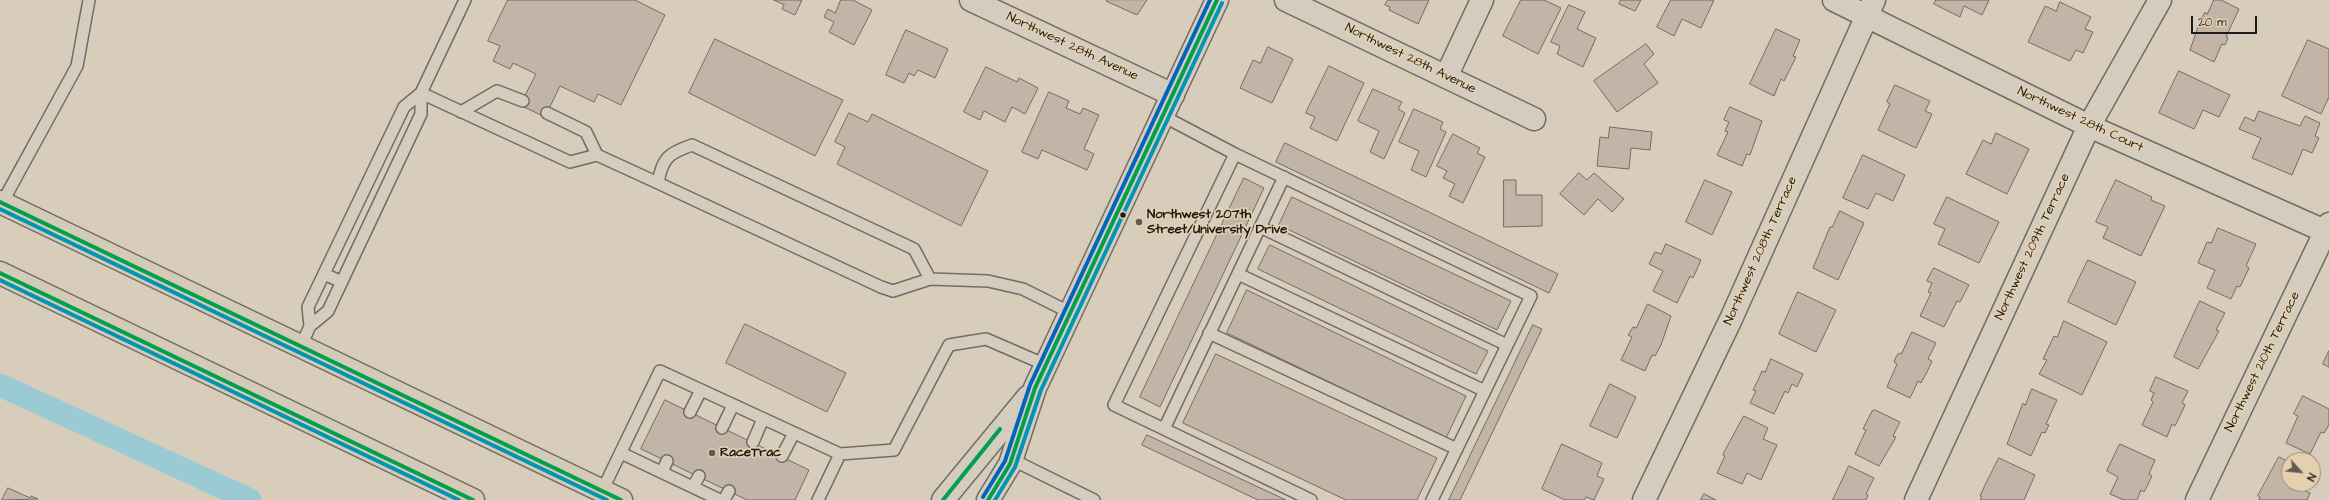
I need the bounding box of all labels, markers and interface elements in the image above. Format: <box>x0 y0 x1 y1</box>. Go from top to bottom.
scale bar <box>2193 8 2259 34</box>
street label: Northwest 28th Avenue <box>1004 10 1140 84</box>
text: 20 m <box>2198 14 2227 31</box>
street label: Northwest 28th Avenue <box>1342 20 1478 98</box>
street label: Northwest 28th Court <box>2015 84 2145 156</box>
street label: Northwest 209th Terrace <box>1992 171 2074 323</box>
street label: Northwest 208th Terrace <box>1721 174 1801 328</box>
place label: Northwest 207th Street/University Drive <box>1147 207 1287 238</box>
unlabelled marker <box>1118 210 1128 220</box>
marker: Northwest 207th Street/University Drive <box>1134 217 1144 227</box>
street label: Northwest 210th Terrace <box>2222 289 2304 435</box>
place label: RaceTrac <box>720 445 781 461</box>
marker: RaceTrac <box>707 448 717 458</box>
north arrow <box>2281 452 2321 492</box>
text: N <box>2303 471 2319 484</box>

